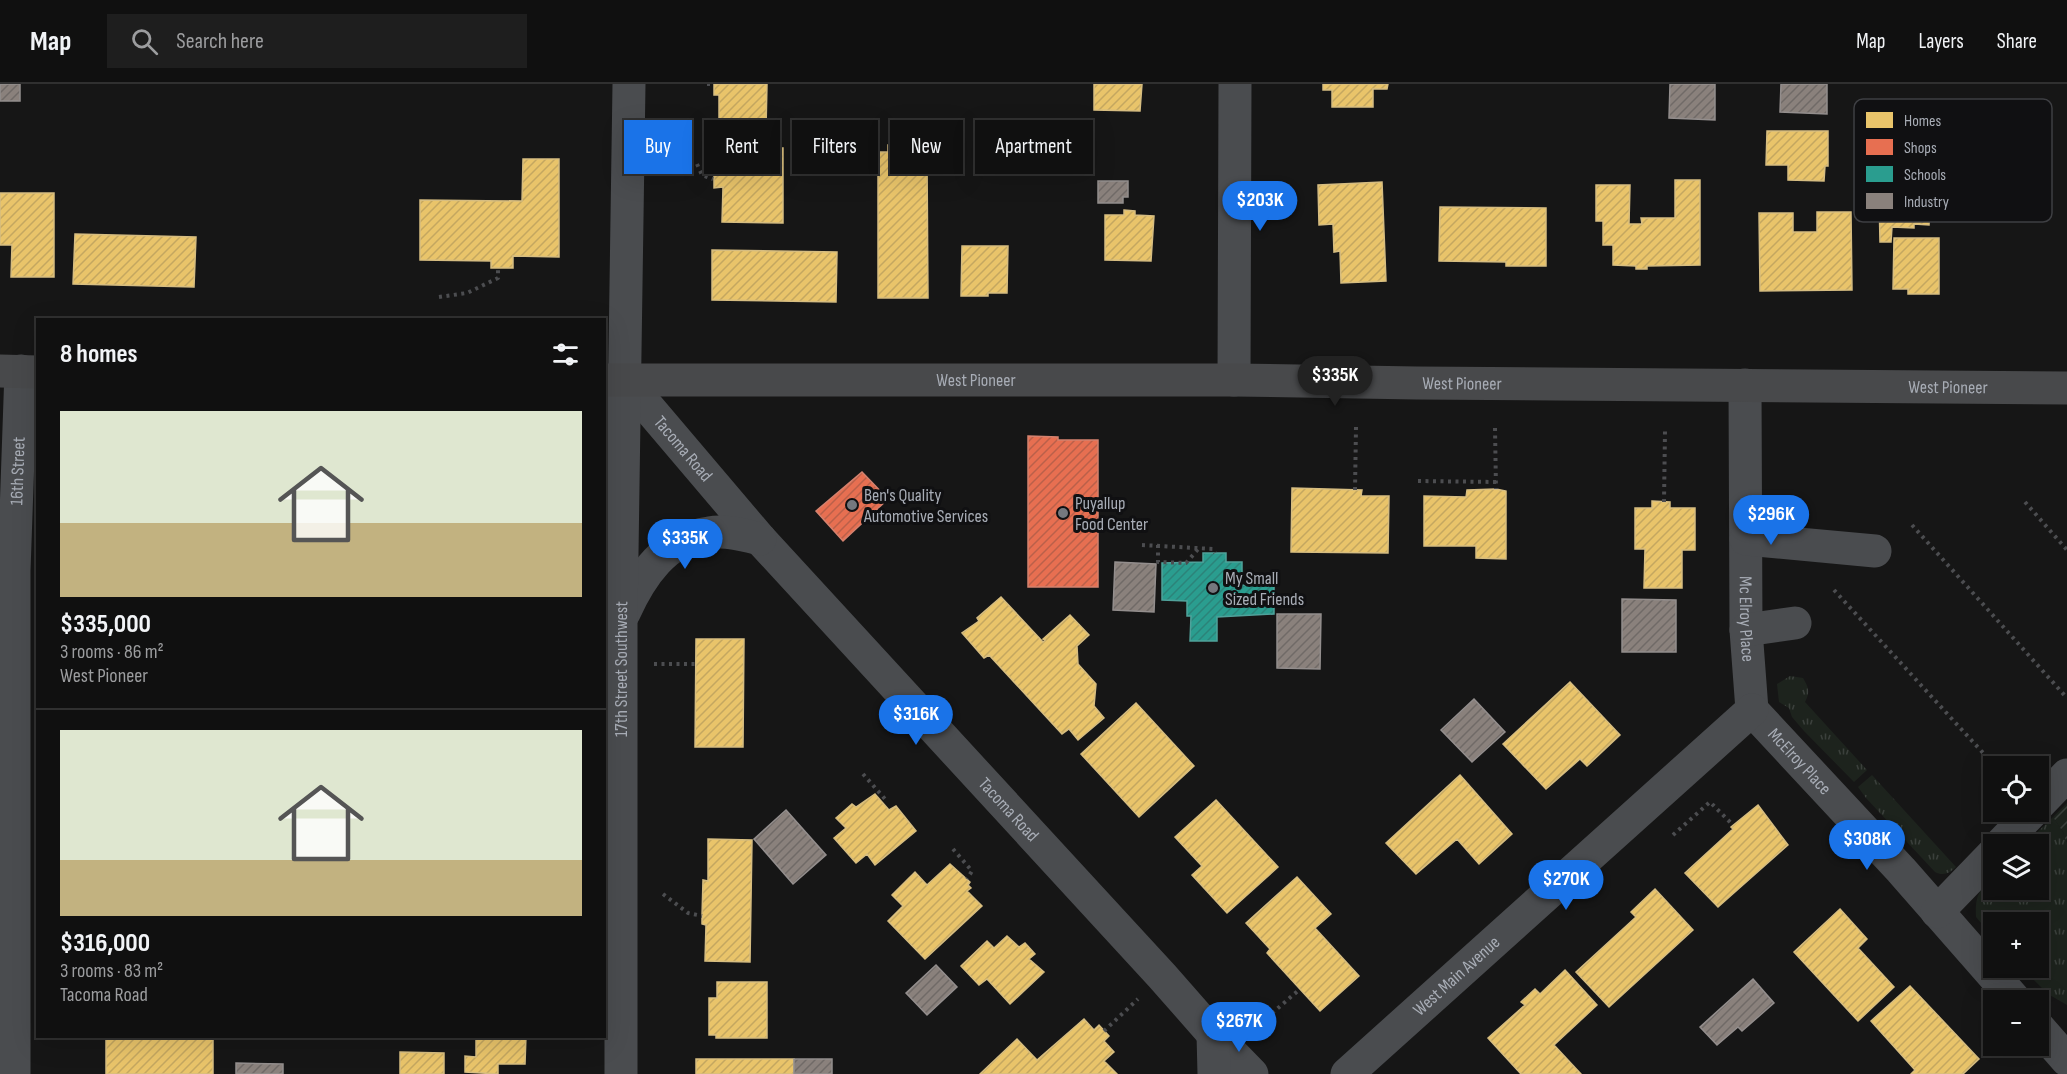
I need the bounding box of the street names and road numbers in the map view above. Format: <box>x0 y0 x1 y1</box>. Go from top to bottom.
street label: West Pioneer <box>936 370 1016 391</box>
street label: West Pioneer <box>1422 373 1502 395</box>
street label: West Pioneer <box>1908 377 1988 398</box>
street label: Tacoma Road <box>649 412 716 486</box>
street label: 16th Street <box>6 436 30 506</box>
street label: Mc Elroy Place <box>1735 576 1758 663</box>
street label: 17th Street Southwest <box>611 600 632 737</box>
street label: McElroy Place <box>1763 724 1835 799</box>
street label: Tacoma Road <box>974 774 1043 846</box>
street label: West Main Avenue <box>1409 932 1504 1020</box>

